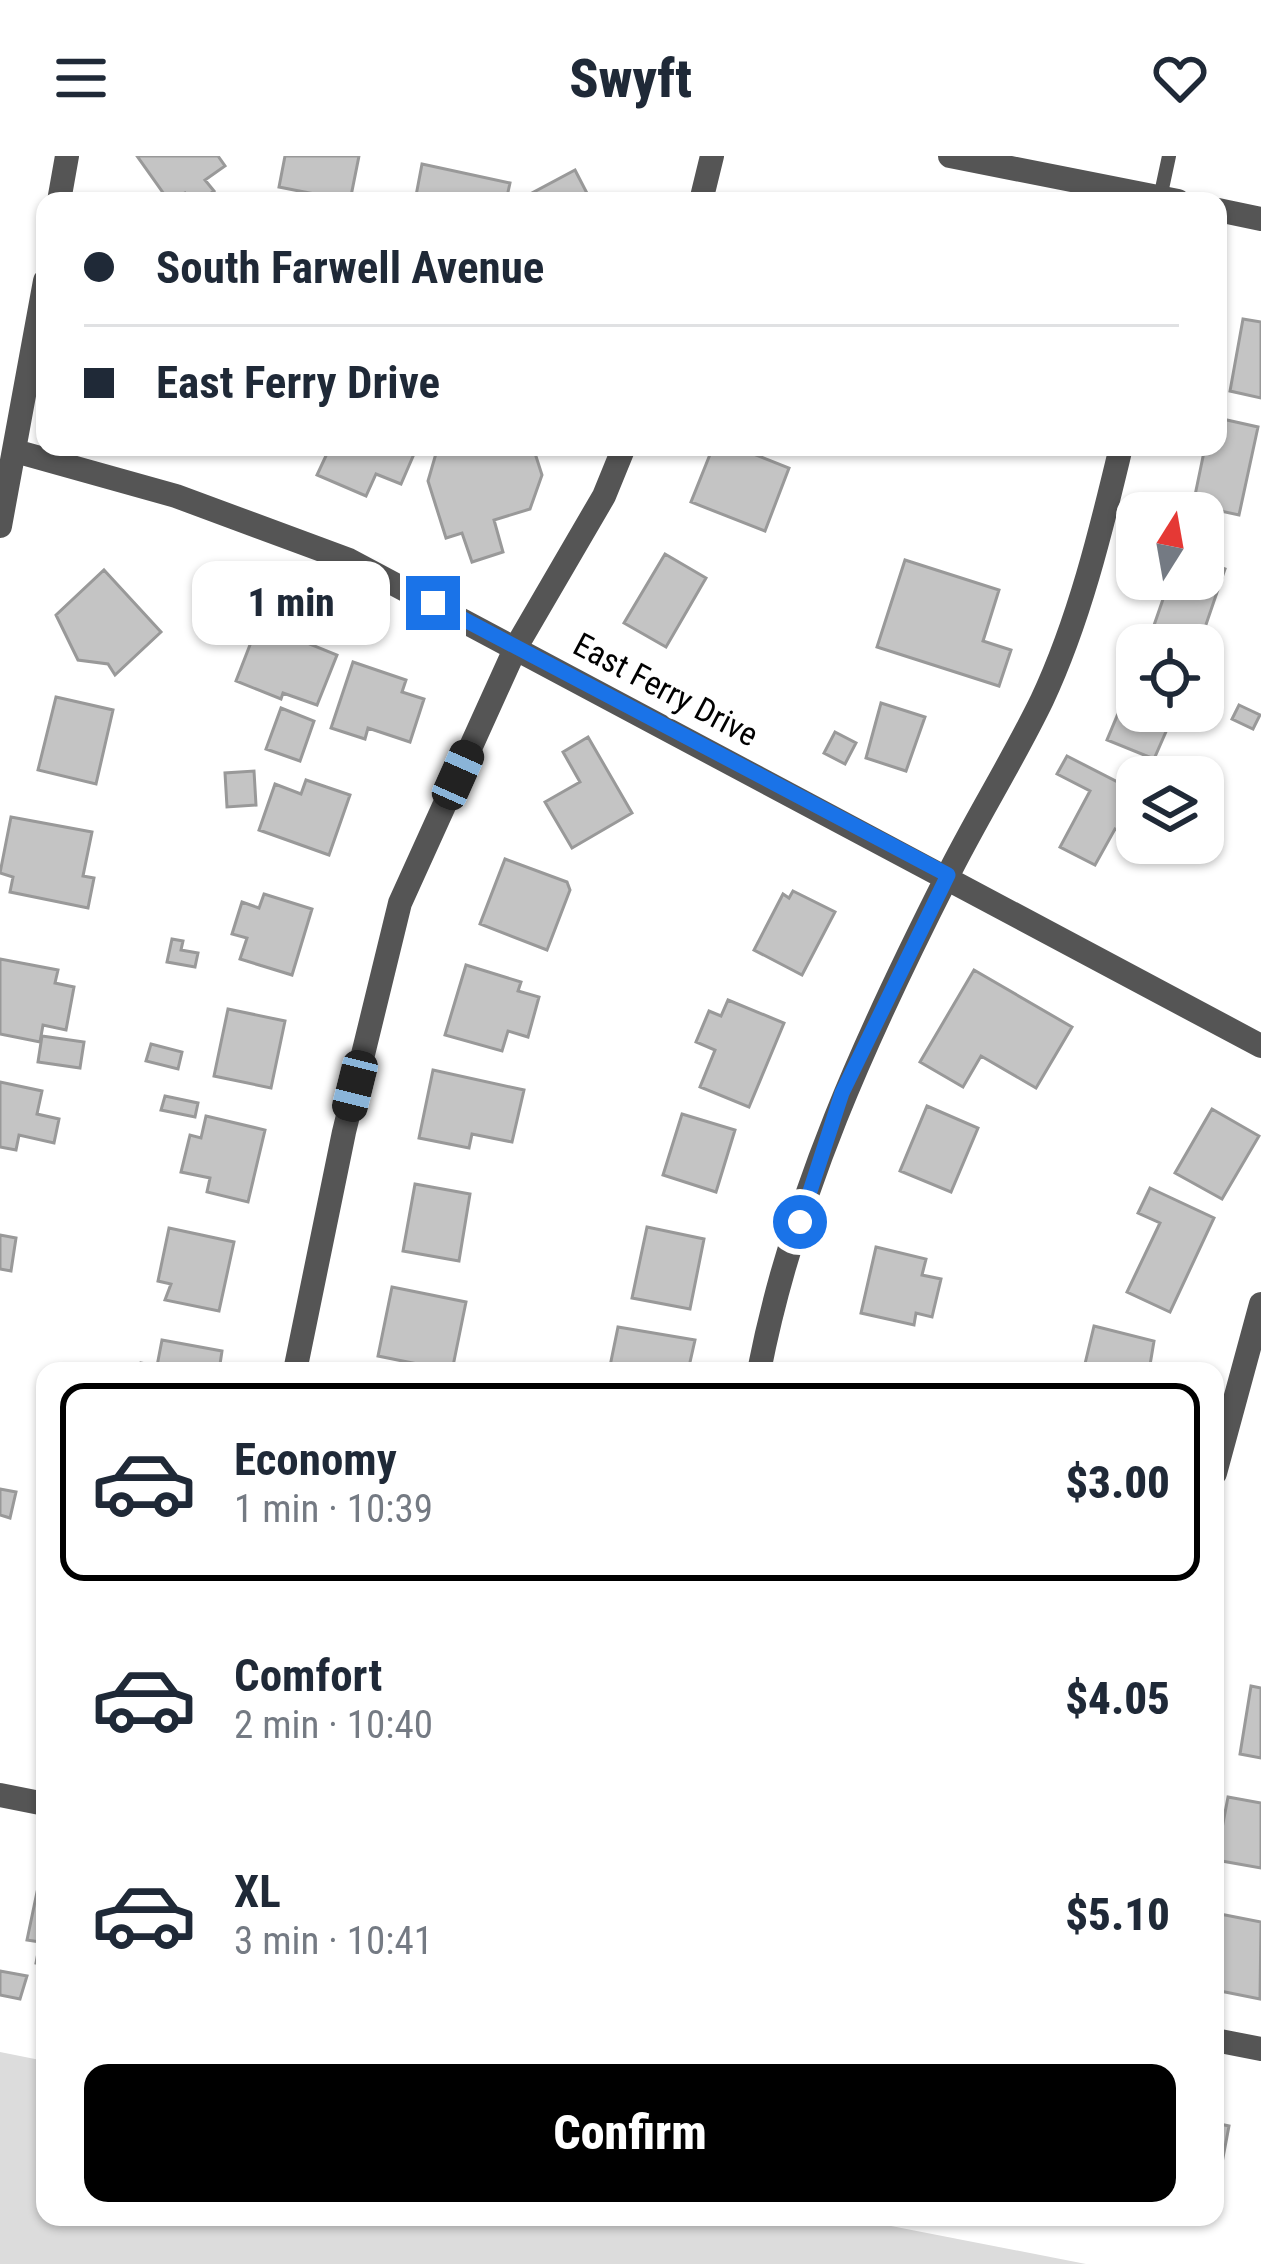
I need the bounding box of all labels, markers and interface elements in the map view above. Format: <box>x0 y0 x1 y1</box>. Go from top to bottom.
icon: menu <box>48 45 114 111</box>
icon: heart <box>1147 45 1213 111</box>
text: Swyft <box>569 47 692 110</box>
text: South Farwell Avenue <box>156 241 544 294</box>
text: East Ferry Drive <box>156 356 440 409</box>
north arrow <box>1116 492 1224 600</box>
map controls <box>1116 492 1224 864</box>
callout: 1 min <box>193 561 391 645</box>
route end <box>406 576 460 630</box>
text: 1 min <box>248 580 334 626</box>
button: locate <box>1116 624 1224 732</box>
street label: East Ferry Drive <box>567 625 765 754</box>
car <box>427 735 489 815</box>
button: layers <box>1116 756 1224 864</box>
car <box>329 1047 381 1125</box>
route start <box>773 1195 827 1249</box>
icon: car <box>90 1428 198 1536</box>
text: Economy <box>234 1433 397 1486</box>
text: $3.00 <box>1065 1456 1170 1509</box>
text: 1 min · 10:39 <box>234 1486 433 1532</box>
icon: car <box>90 1644 198 1752</box>
text: Comfort <box>234 1649 382 1702</box>
text: $4.05 <box>1065 1672 1170 1725</box>
text: 2 min · 10:40 <box>234 1702 433 1748</box>
icon: car <box>90 1860 198 1968</box>
text: XL <box>234 1865 281 1918</box>
text: $5.10 <box>1065 1888 1170 1941</box>
text: 3 min · 10:41 <box>234 1918 433 1964</box>
button: Confirm <box>84 2064 1176 2202</box>

